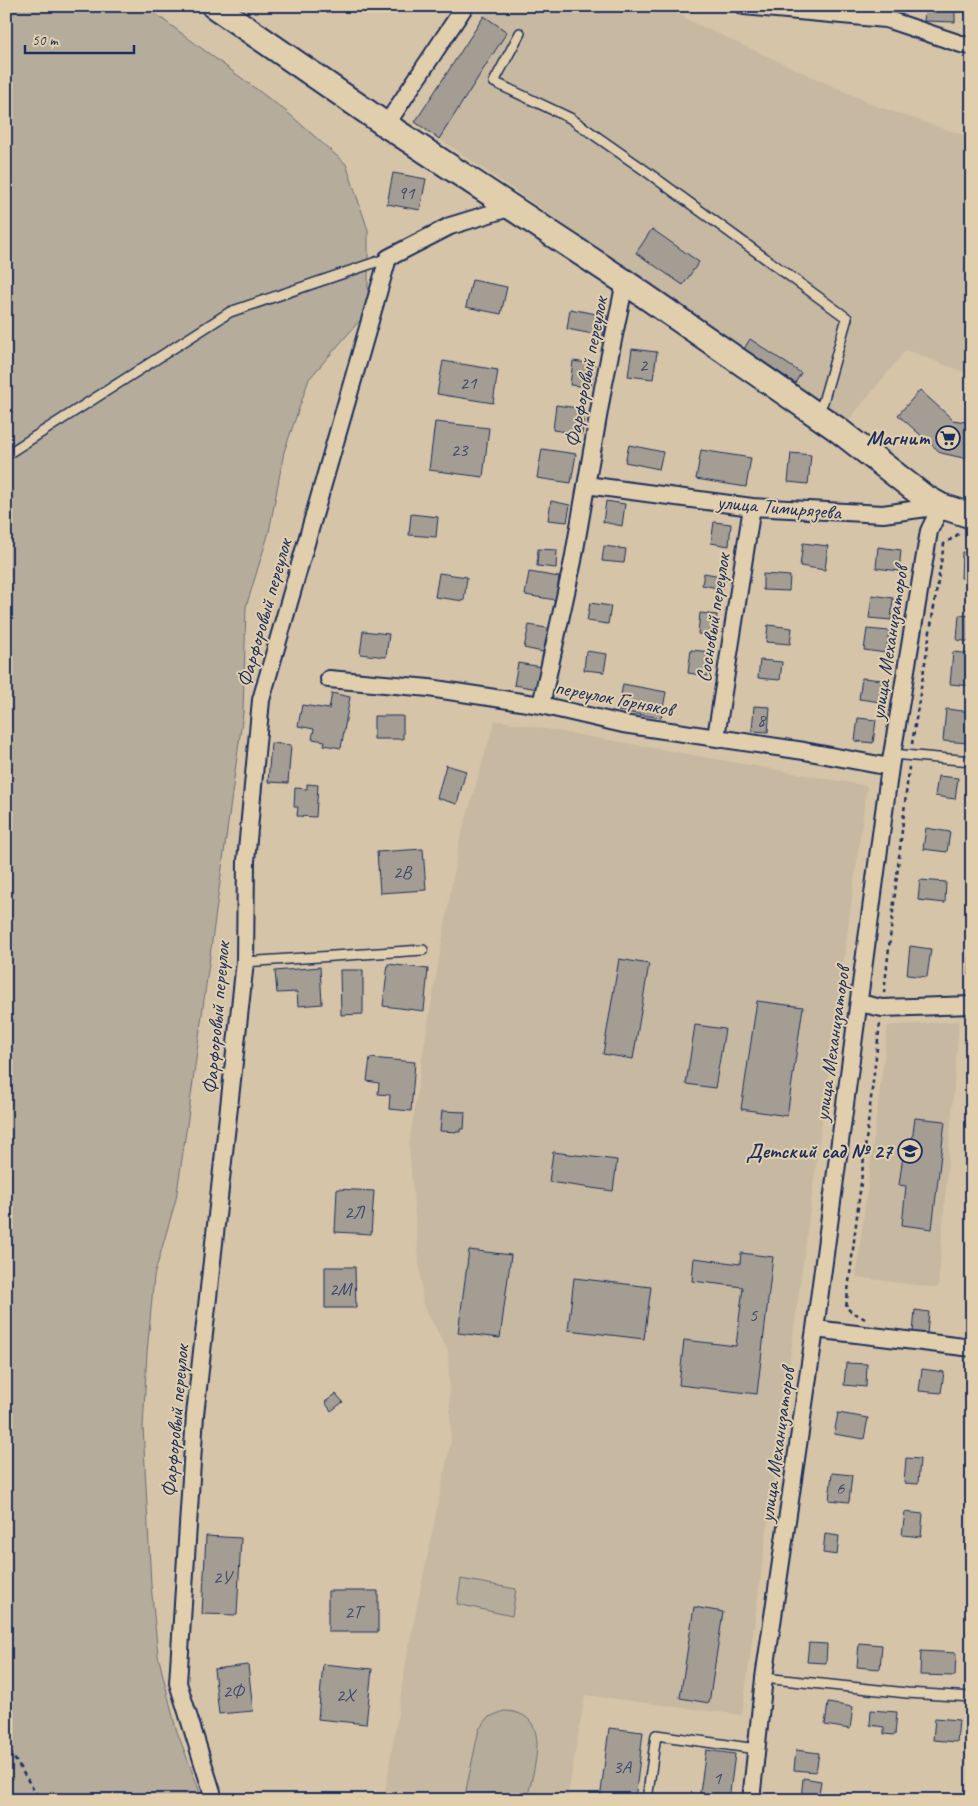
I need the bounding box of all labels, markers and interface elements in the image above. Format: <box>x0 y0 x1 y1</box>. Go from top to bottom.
scale bar <box>25 22 134 54</box>
text: 50 m <box>32 31 59 50</box>
house number: 91 <box>397 181 416 205</box>
street label: Фарфоровый переулок <box>559 292 614 449</box>
house number: 2 <box>639 353 649 377</box>
house number: 21 <box>459 371 478 395</box>
place label: Магнит <box>867 425 931 451</box>
supermarket icon: Магнит <box>935 425 961 451</box>
house number: 23 <box>450 438 469 462</box>
street label: улица Тимирязева <box>714 488 844 526</box>
street label: Фарфоровый переулок <box>230 534 298 690</box>
street label: Сосновый переулок <box>690 550 736 684</box>
street label: улица Механизаторов <box>864 560 915 724</box>
street label: переулок Горняков <box>553 674 679 723</box>
house number: 8 <box>757 708 768 732</box>
house number: 2В <box>393 860 412 884</box>
street label: Фарфоровый переулок <box>196 939 236 1095</box>
street label: улица Механизаторов <box>808 961 856 1125</box>
place label: Детский сад № 27 <box>746 1138 895 1164</box>
school or university icon: Детский сад № 27 <box>897 1138 923 1164</box>
house number: 2Л <box>344 1200 366 1224</box>
house number: 2М <box>329 1277 353 1301</box>
house number: 5 <box>749 1303 759 1327</box>
street label: Фарфоровый переулок <box>155 1342 195 1498</box>
street label: улица Механизаторов <box>753 1362 801 1526</box>
house number: 6 <box>836 1476 846 1500</box>
house number: 2У <box>213 1565 234 1589</box>
house number: 2Т <box>344 1600 366 1624</box>
house number: 2Ф <box>223 1679 245 1703</box>
house number: 2Х <box>336 1683 357 1707</box>
house number: 3А <box>613 1755 633 1779</box>
house number: 1 <box>713 1766 723 1790</box>

